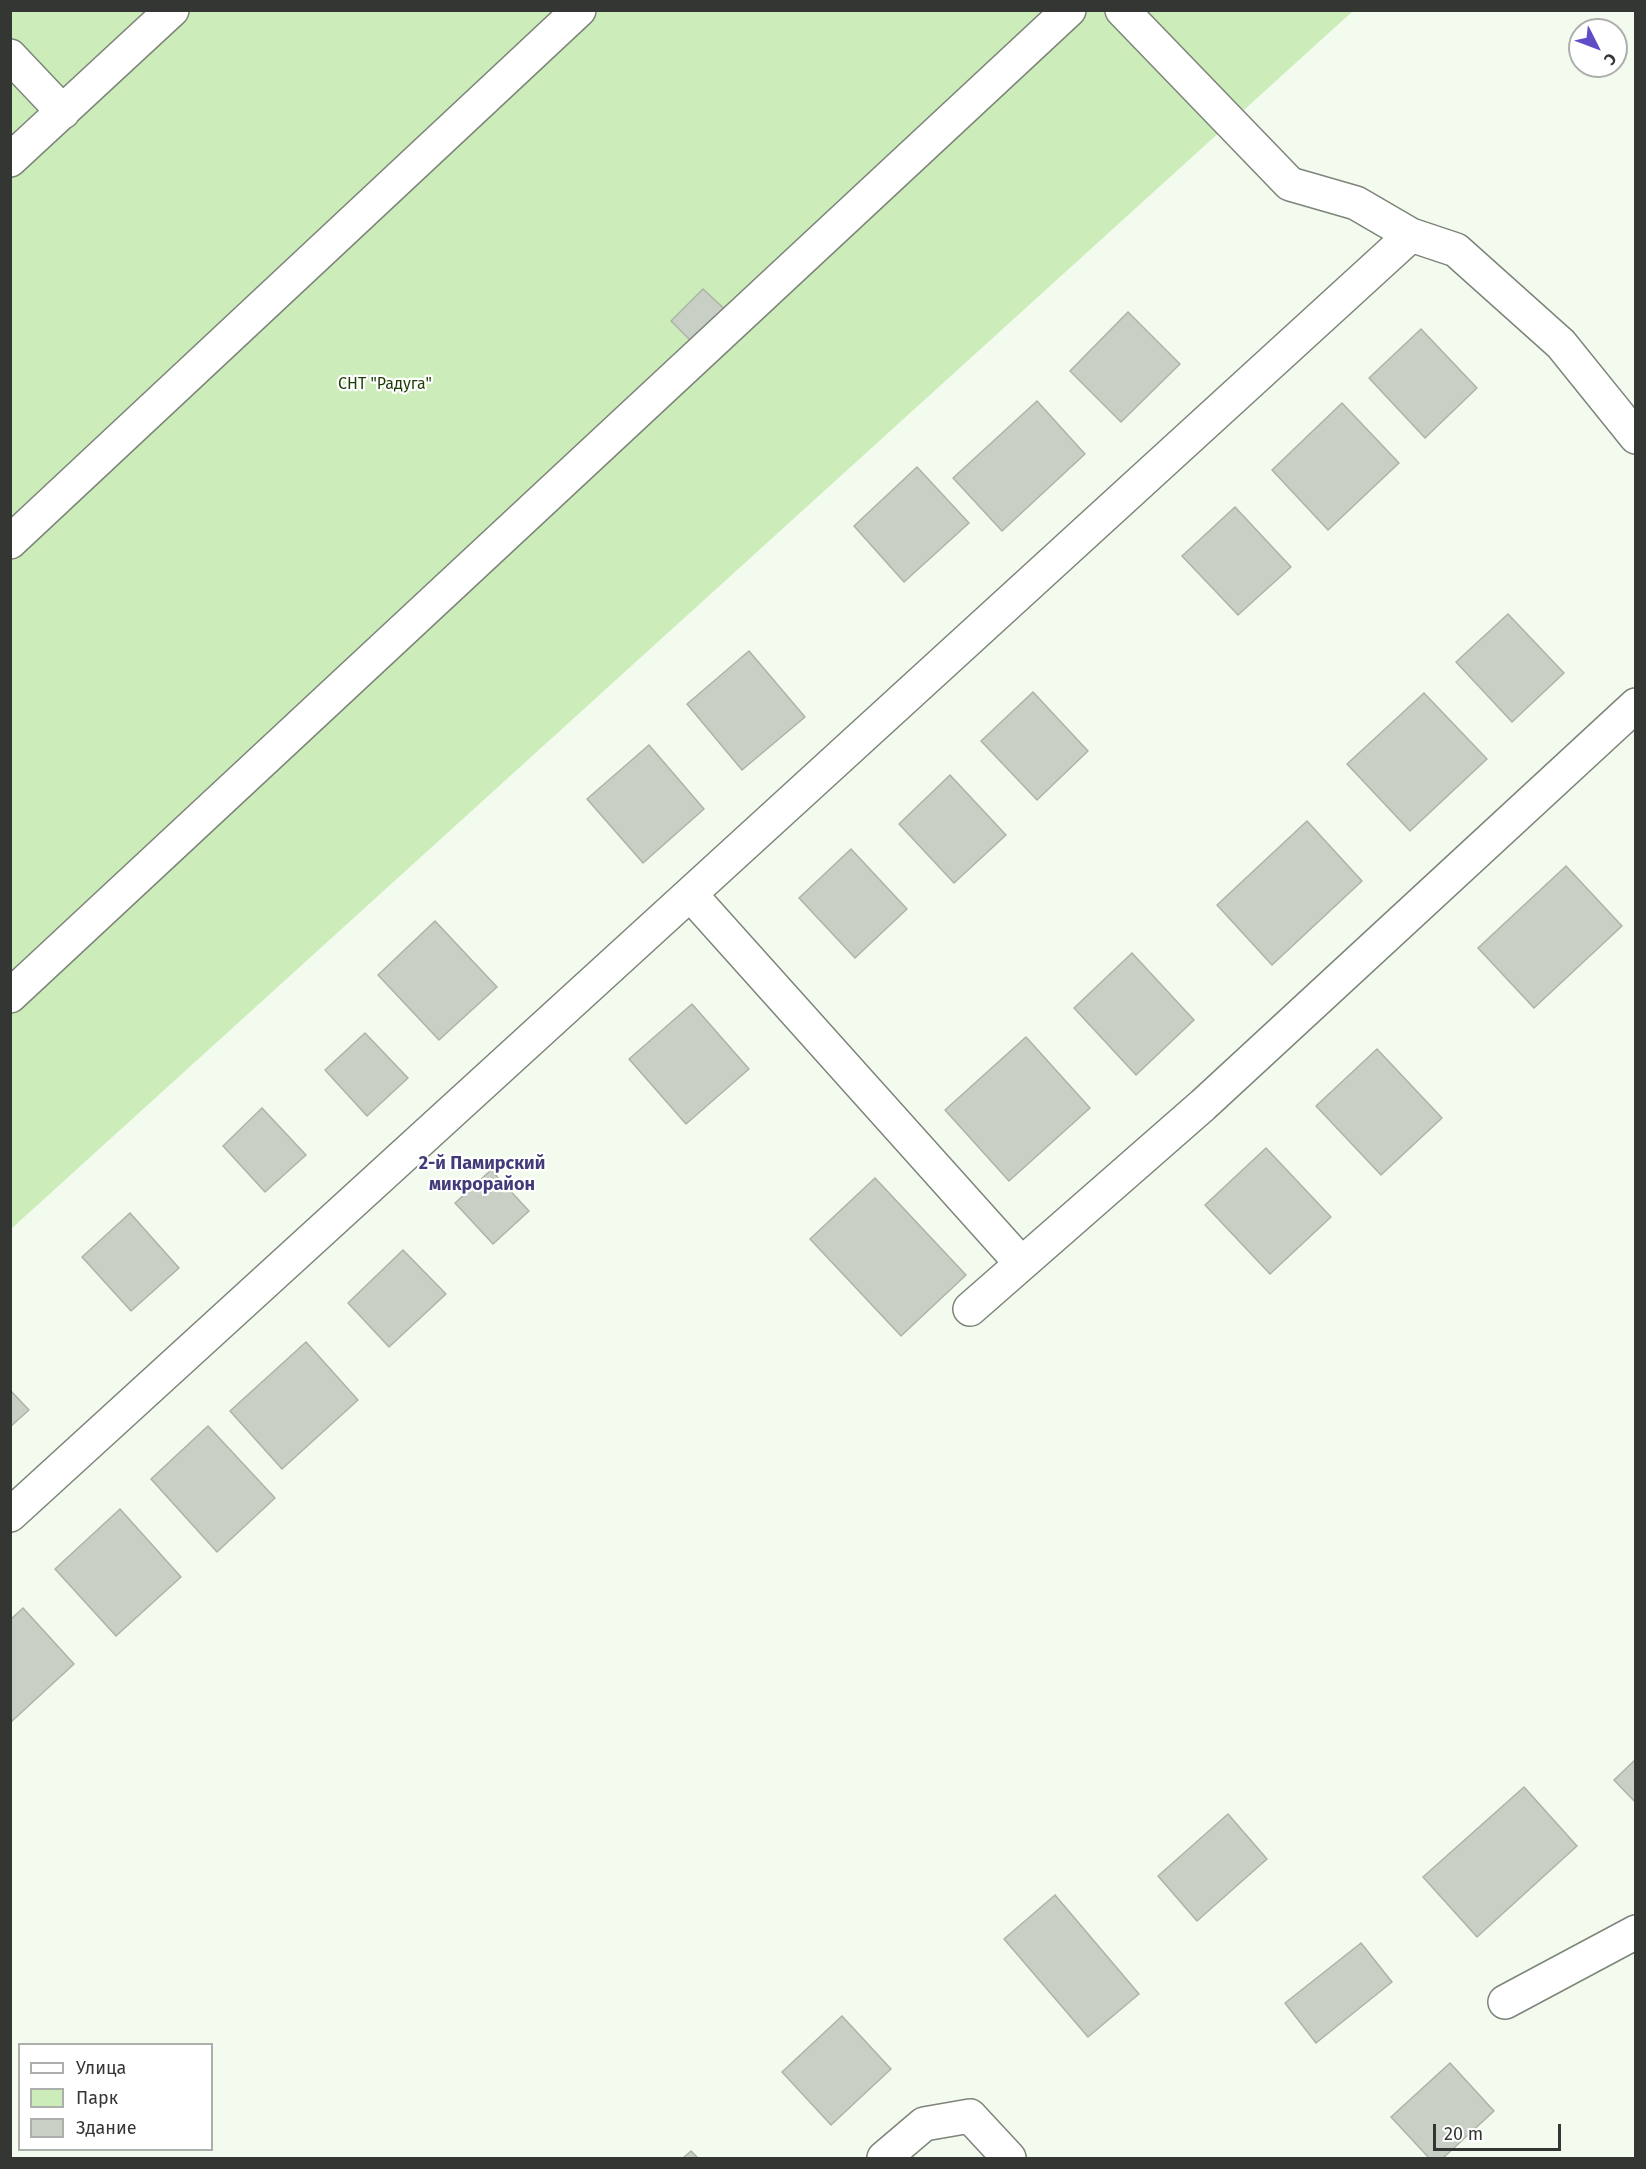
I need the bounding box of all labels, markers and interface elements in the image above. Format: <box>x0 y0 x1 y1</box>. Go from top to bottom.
north arrow <box>1568 18 1628 78</box>
text: С <box>1600 49 1620 69</box>
park label: СНТ "Радуга" <box>338 375 432 395</box>
district label: 2-й Памирский микрорайон <box>419 1153 545 1196</box>
legend <box>18 2043 213 2151</box>
text: Улица <box>76 2057 126 2079</box>
text: Парк <box>76 2087 118 2109</box>
scale bar <box>1436 2112 1564 2150</box>
text: Здание <box>76 2117 137 2139</box>
text: 20 m <box>1444 2123 1483 2145</box>

